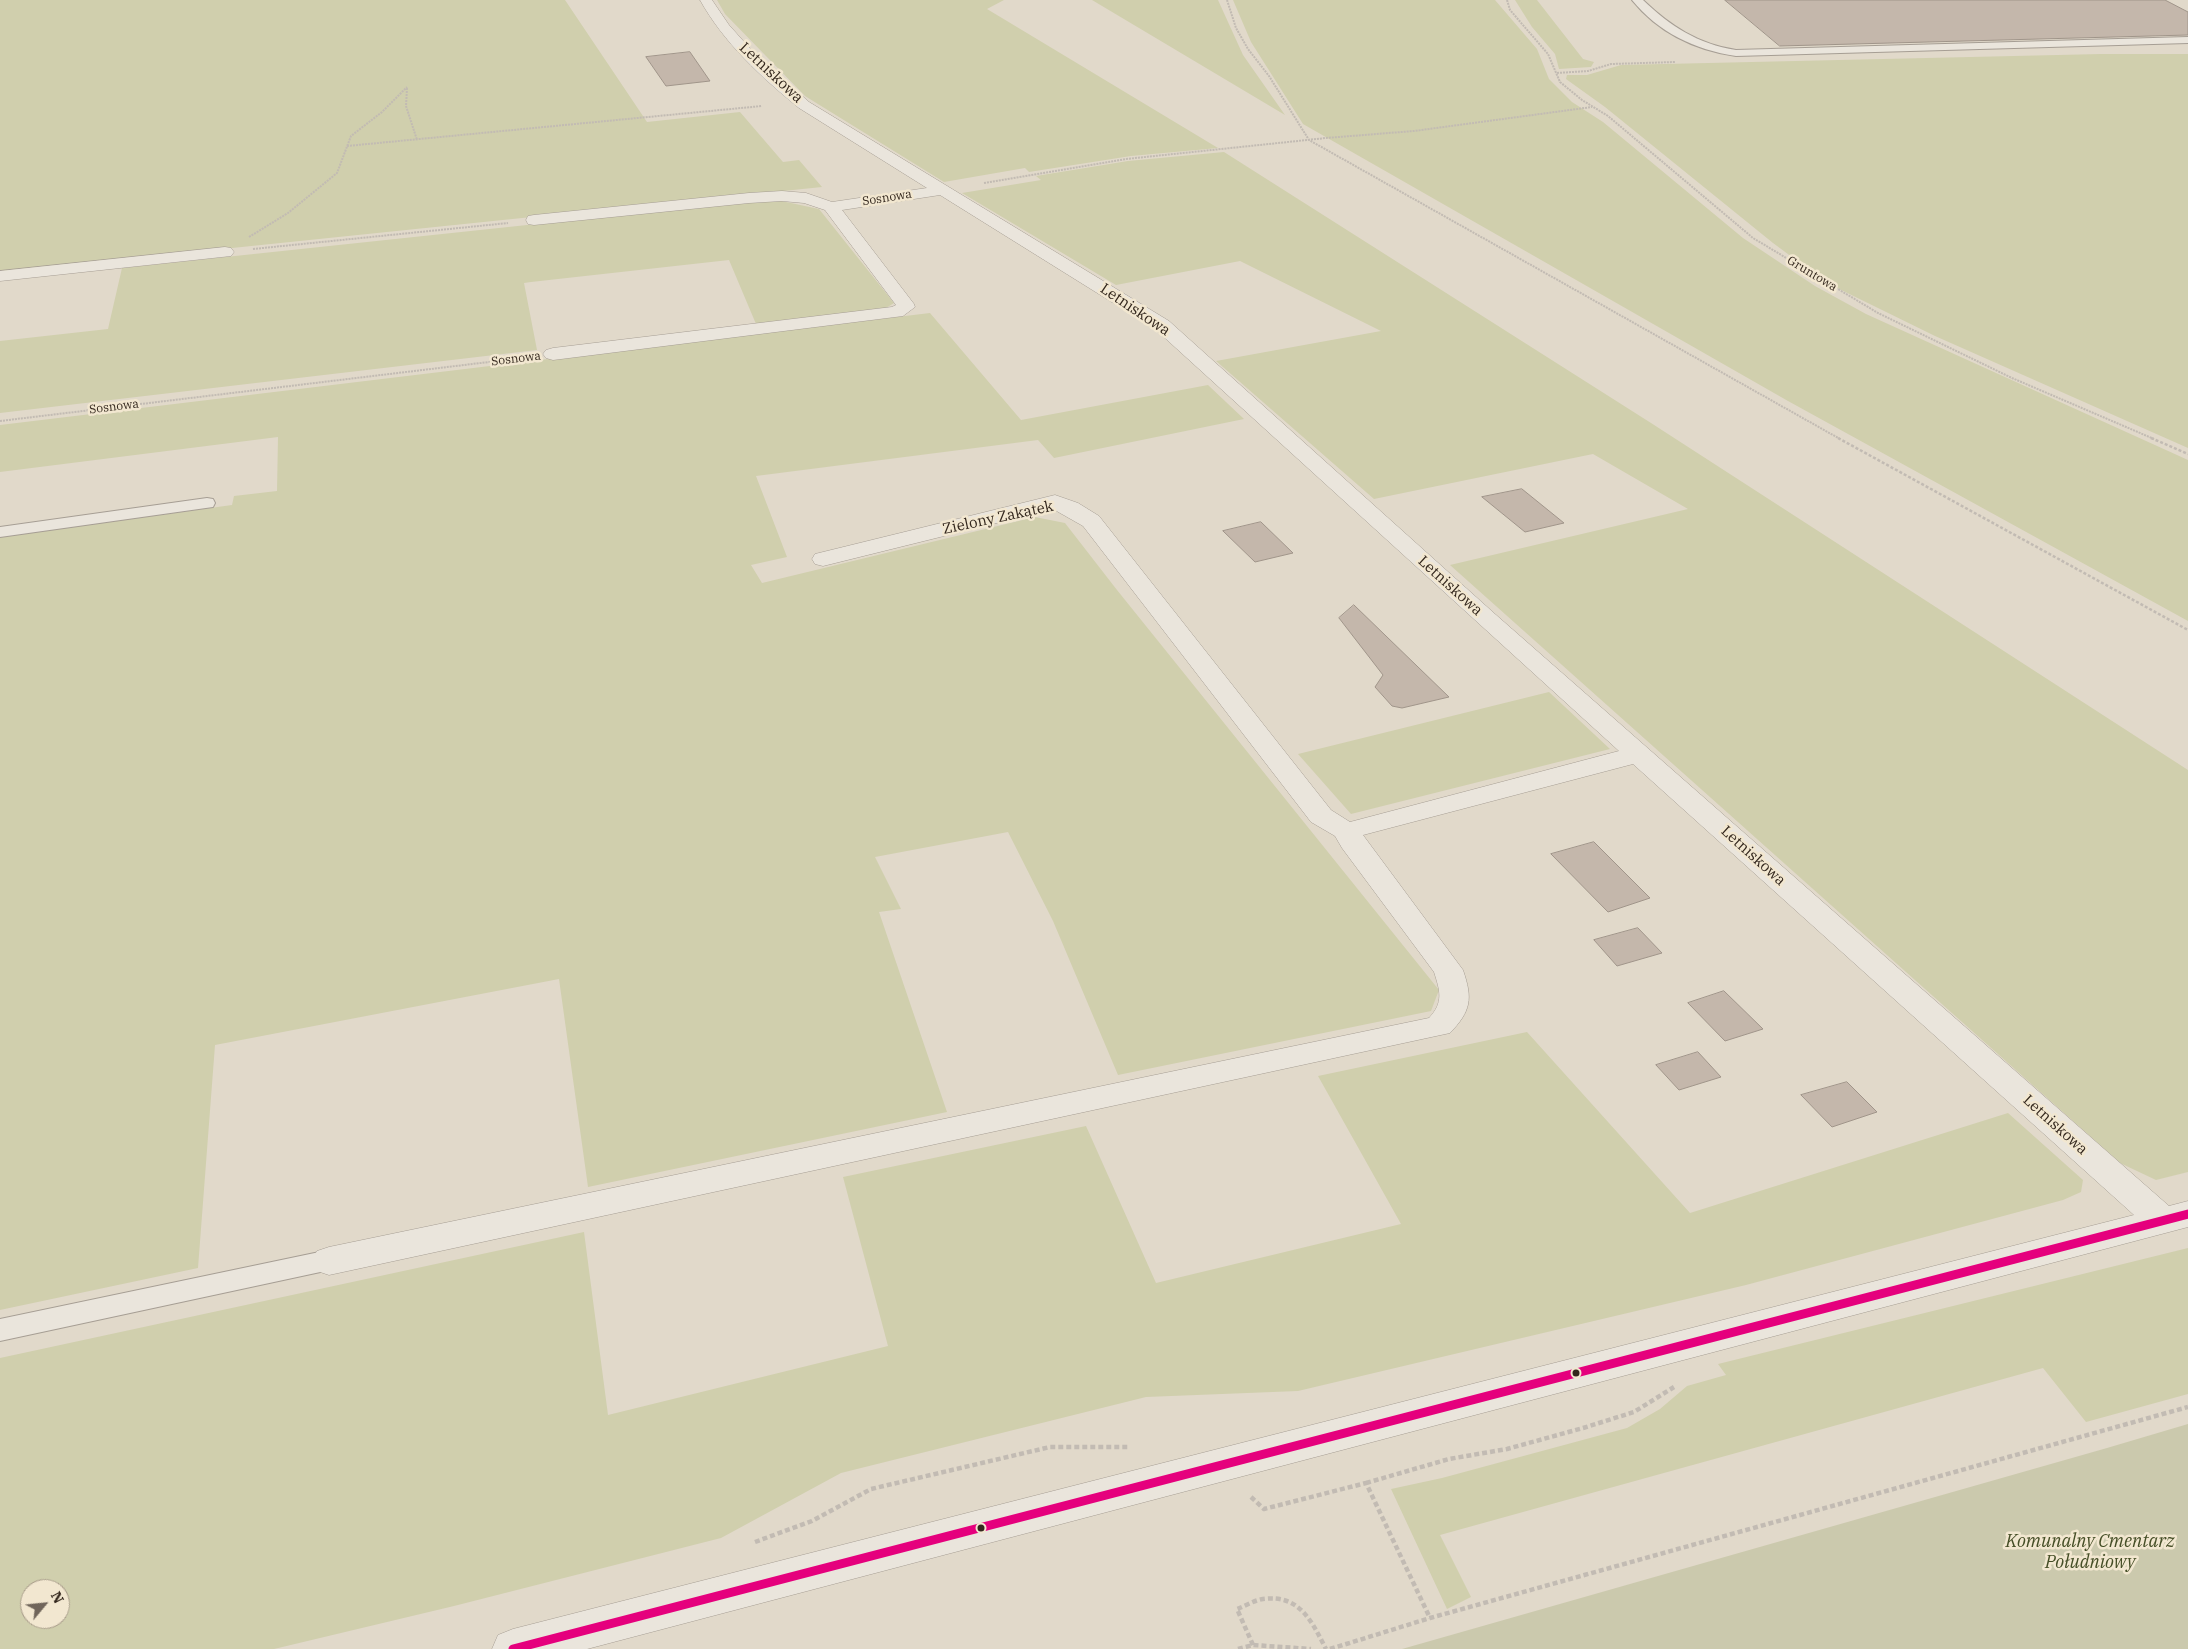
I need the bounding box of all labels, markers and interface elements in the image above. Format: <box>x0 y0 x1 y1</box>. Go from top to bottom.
street label: Letniskowa <box>735 39 807 107</box>
street label: Sosnowa <box>861 187 913 209</box>
street label: Gruntowa <box>1784 253 1840 295</box>
street label: Letniskowa <box>1097 280 1173 340</box>
street label: Sosnowa <box>490 349 542 369</box>
street label: Sosnowa <box>88 397 140 417</box>
street label: Zielony Zakątek <box>941 497 1055 539</box>
street label: Letniskowa <box>1414 552 1486 620</box>
street label: Letniskowa <box>1717 822 1789 890</box>
street label: Letniskowa <box>2019 1091 2091 1159</box>
unlabelled marker <box>1571 1368 1581 1378</box>
unlabelled marker <box>976 1523 986 1533</box>
park label: Komunalny Cmentarz Południowy <box>2006 1531 2174 1574</box>
north arrow <box>20 1579 70 1629</box>
text: N <box>47 1588 68 1607</box>

